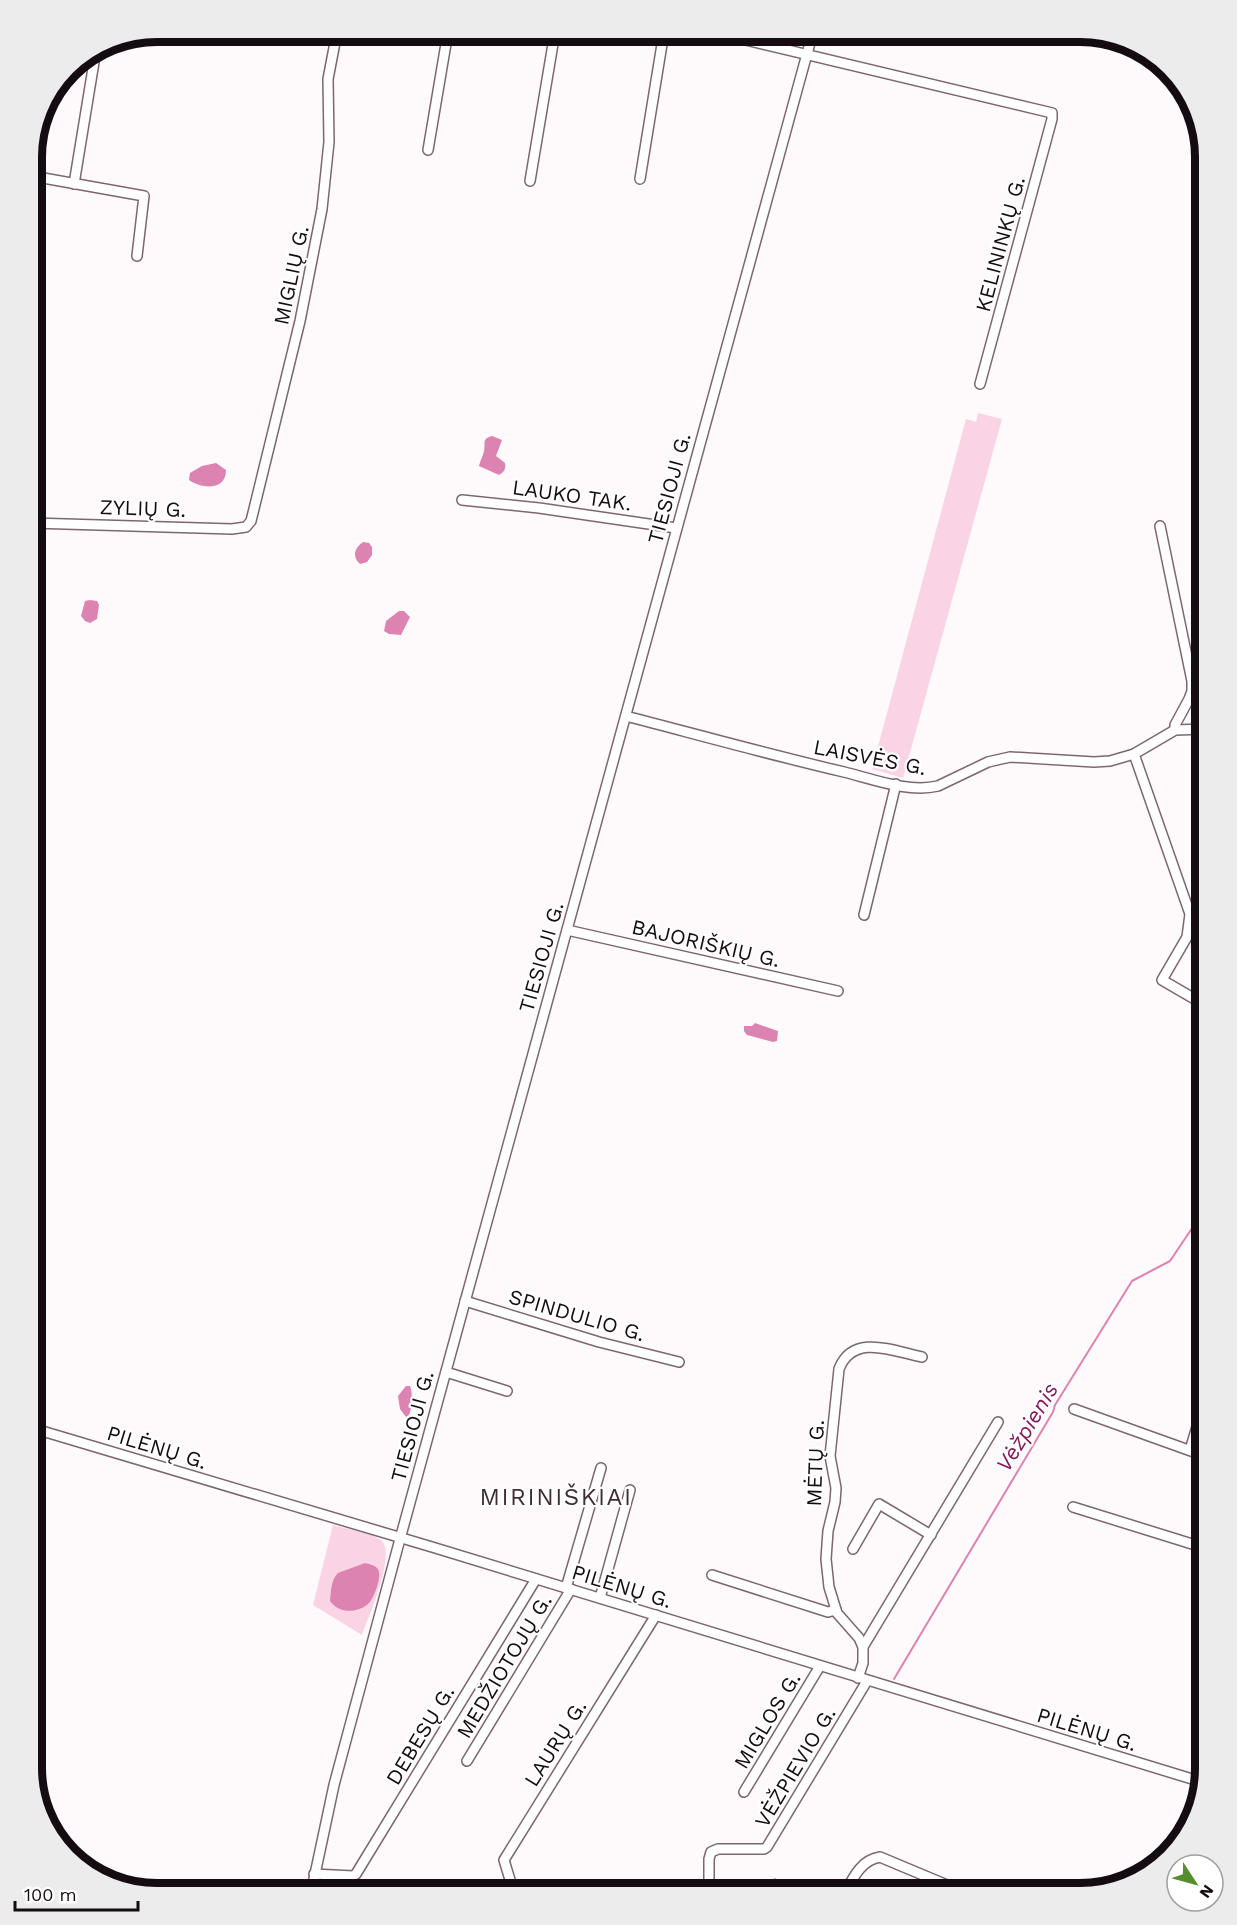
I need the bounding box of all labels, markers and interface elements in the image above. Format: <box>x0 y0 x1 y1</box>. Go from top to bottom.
street label: KELININKŲ G. <box>970 173 1030 315</box>
street label: MIGLIŲ G. <box>268 223 314 327</box>
street label: TIESIOJI G. <box>642 430 696 546</box>
street label: LAUKO TAK. <box>511 474 633 516</box>
street label: ZYLIŲ G. <box>99 494 187 522</box>
street label: LAISVĖS G. <box>812 734 928 780</box>
street label: TIESIOJI G. <box>513 899 569 1015</box>
street label: BAJORIŠKIŲ G. <box>629 914 783 972</box>
street label: SPINDULIO G. <box>506 1284 648 1346</box>
street label: TIESIOJI G. <box>385 1368 439 1484</box>
water label: Vėžpienis <box>991 1378 1063 1476</box>
street label: MĖTŲ G. <box>801 1419 829 1507</box>
street label: PILĖNŲ G. <box>104 1420 210 1474</box>
district label: MIRINIŠKIAI <box>479 1483 633 1511</box>
street label: PILĖNŲ G. <box>569 1559 675 1613</box>
street label: MEDŽIOTOJŲ G. <box>451 1589 557 1743</box>
street label: MIGLOS G. <box>728 1667 806 1773</box>
street label: DEBESŲ G. <box>380 1681 460 1789</box>
street label: LAURŲ G. <box>519 1695 591 1791</box>
street label: VĖŽPIEVIO G. <box>749 1702 841 1832</box>
street label: PILĖNŲ G. <box>1034 1702 1140 1756</box>
north arrow <box>1165 1853 1225 1913</box>
scale bar <box>15 1874 138 1912</box>
text: N <box>1196 1881 1218 1902</box>
text: 100 m <box>24 1884 77 1905</box>

